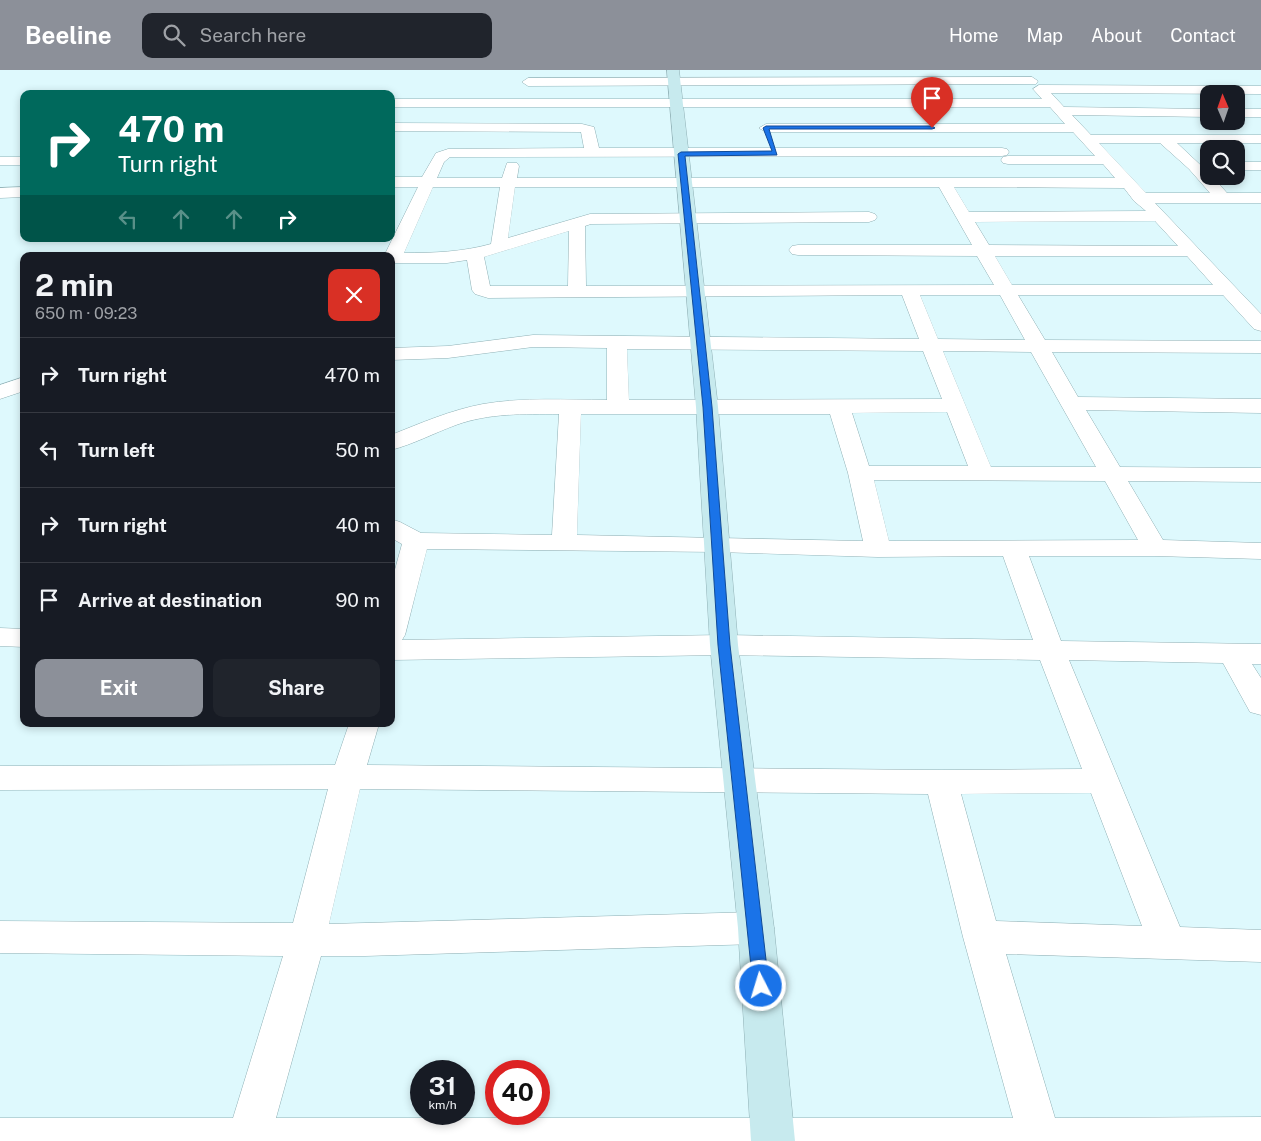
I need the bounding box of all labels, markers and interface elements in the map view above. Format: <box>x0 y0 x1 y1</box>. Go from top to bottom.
search box <box>142 13 492 58</box>
text: Beeline <box>25 21 112 49</box>
icon: search <box>160 21 188 49</box>
text: Search here <box>200 24 306 46</box>
text: Home <box>949 25 999 46</box>
text: Map <box>1027 25 1063 46</box>
text: About <box>1091 25 1142 46</box>
text: Contact <box>1170 25 1236 46</box>
pin <box>911 77 953 128</box>
icon: arrive <box>918 84 946 112</box>
north arrow <box>1200 85 1245 130</box>
map controls <box>1200 85 1245 185</box>
text: 470 m <box>118 109 224 150</box>
icon: right <box>35 110 100 175</box>
button: search <box>1200 140 1245 185</box>
text: Turn right <box>118 151 218 177</box>
icon: left <box>114 205 142 233</box>
icon: ahead <box>167 205 195 233</box>
icon: ahead <box>220 205 248 233</box>
icon: right <box>273 205 301 233</box>
text: 2 min <box>35 267 114 303</box>
button: close <box>328 269 380 321</box>
text: 650 m · 09:23 <box>35 304 137 323</box>
icon: right <box>35 361 63 389</box>
text: Turn right <box>78 364 167 386</box>
text: 470 m <box>324 364 380 386</box>
icon: left <box>35 436 63 464</box>
text: Turn left <box>78 439 155 461</box>
text: 50 m <box>335 439 380 461</box>
icon: right <box>35 511 63 539</box>
text: Turn right <box>78 514 167 536</box>
text: 40 m <box>335 514 380 536</box>
icon: arrive <box>35 586 63 614</box>
text: Arrive at destination <box>78 589 262 611</box>
text: 90 m <box>336 589 380 611</box>
button: Exit <box>35 659 203 717</box>
button: Share <box>213 659 380 717</box>
position arrow <box>734 959 786 1011</box>
speed limit sign: 40 <box>485 1060 550 1125</box>
text: 31 <box>429 1071 456 1101</box>
text: km/h <box>428 1098 457 1112</box>

